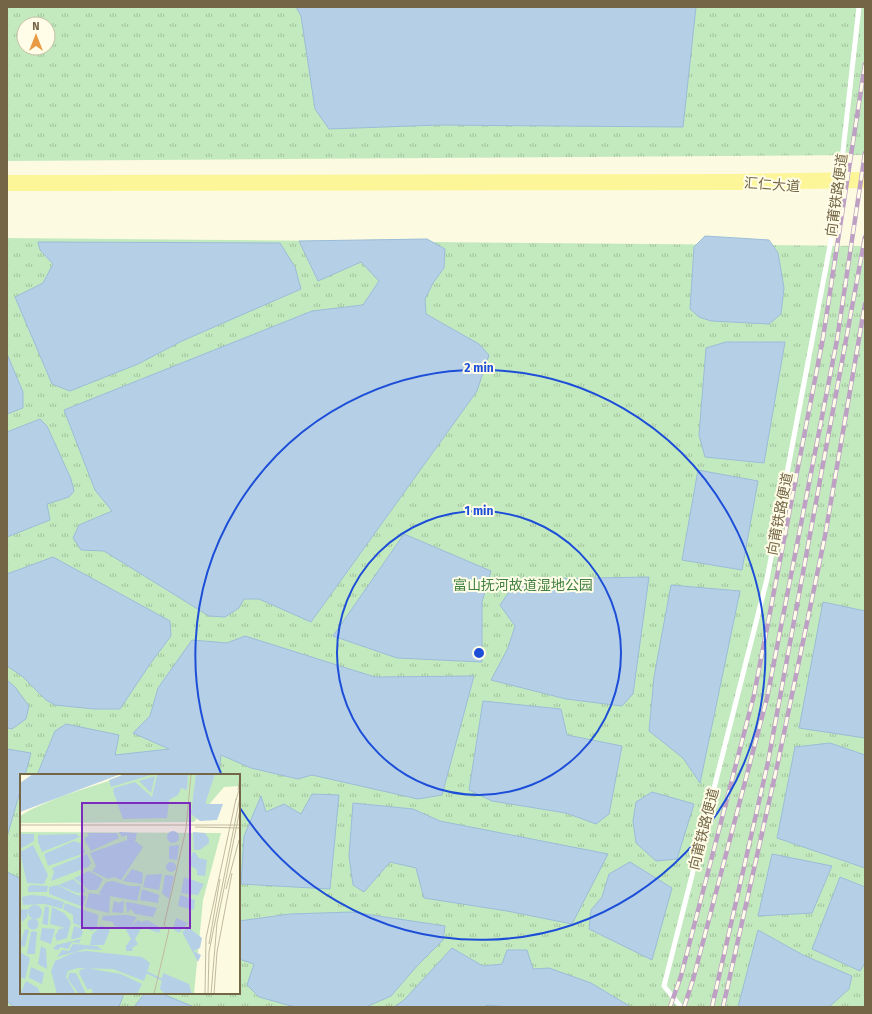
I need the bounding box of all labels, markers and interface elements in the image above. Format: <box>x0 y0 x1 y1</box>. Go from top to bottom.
north arrow <box>16 16 56 56</box>
text: N <box>32 20 40 33</box>
street label: 向莆铁路便道 <box>823 152 851 238</box>
street label: 汇仁大道 <box>743 175 801 195</box>
text: 2 min <box>464 361 494 375</box>
street label: 向莆铁路便道 <box>764 471 796 557</box>
text: 1 min <box>465 504 493 518</box>
park label: 富山抚河故道湿地公园 <box>453 577 593 594</box>
centre of rings <box>472 646 486 660</box>
inset map <box>20 774 240 994</box>
street label: 向莆铁路便道 <box>686 786 722 872</box>

